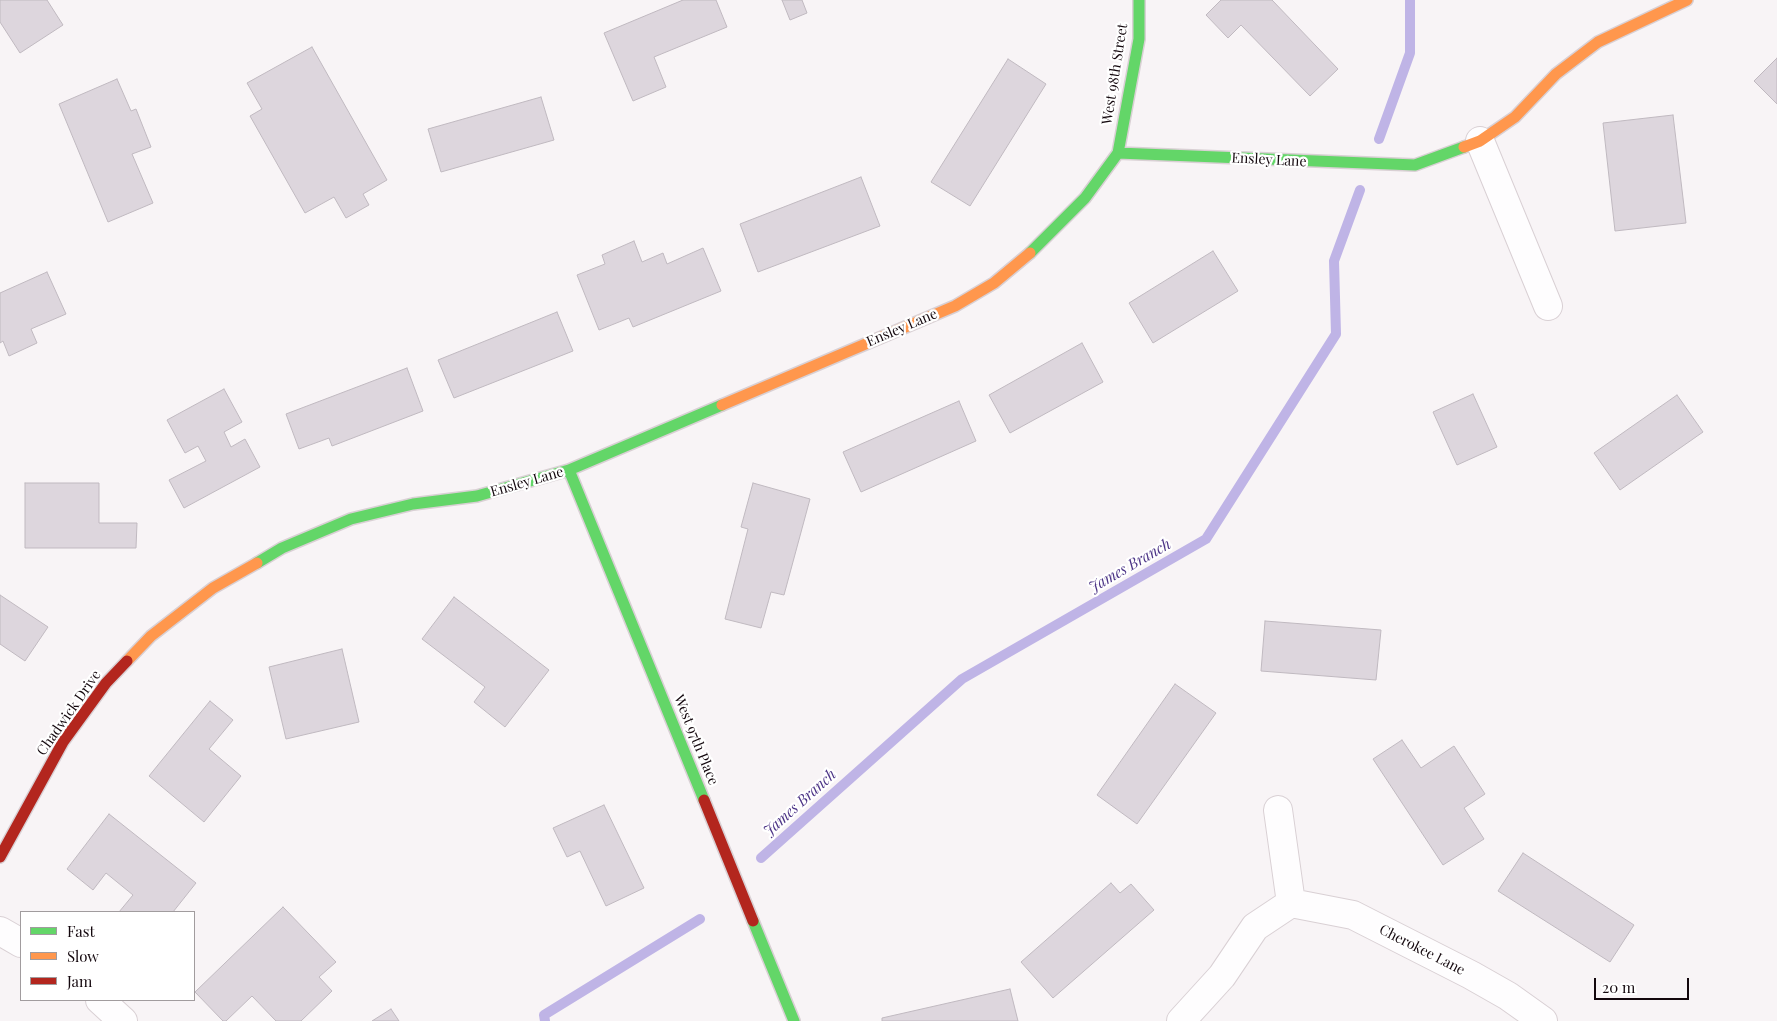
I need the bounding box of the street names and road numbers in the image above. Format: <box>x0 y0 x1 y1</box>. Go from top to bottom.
street label: West 98th Street <box>1099 22 1131 126</box>
street label: Ensley Lane <box>1231 150 1307 170</box>
street label: Ensley Lane <box>864 306 940 350</box>
street label: Ensley Lane <box>489 464 565 500</box>
street label: Chadwick Drive <box>33 667 105 759</box>
street label: West 97th Place <box>670 692 722 788</box>
street label: Cherokee Lane <box>1376 921 1468 979</box>

